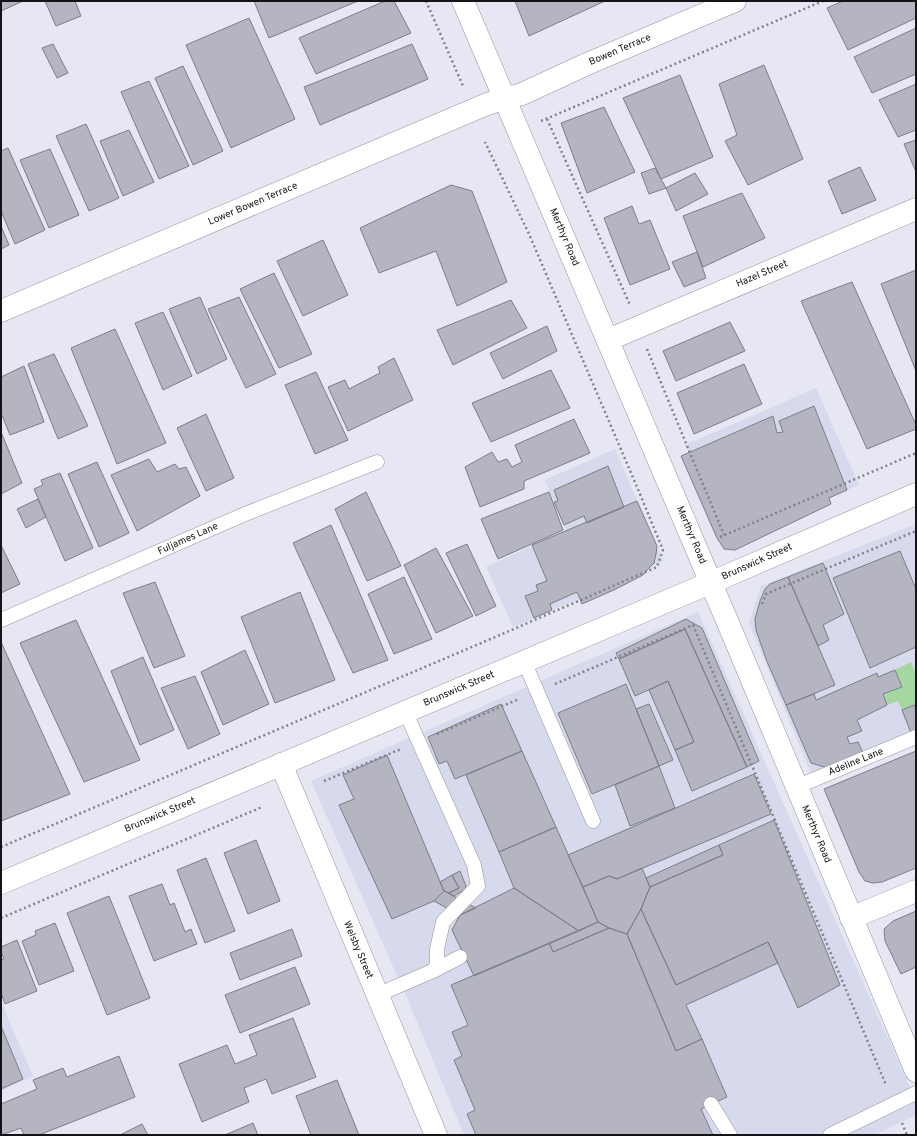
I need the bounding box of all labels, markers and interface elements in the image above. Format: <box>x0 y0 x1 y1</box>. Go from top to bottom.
street label: Bowen Terrace <box>587 31 653 69</box>
street label: Lower Bowen Terrace <box>206 179 300 229</box>
street label: Merthyr Road <box>546 206 582 268</box>
street label: Hazel Street <box>734 257 790 291</box>
street label: Merthyr Road <box>673 504 709 566</box>
street label: Fuljames Lane <box>156 520 220 558</box>
street label: Brunswick Street <box>720 540 795 583</box>
street label: Brunswick Street <box>421 668 497 710</box>
street label: Adeline Lane <box>826 745 886 779</box>
street label: Brunswick Street <box>122 794 198 836</box>
street label: Merthyr Road <box>798 803 834 865</box>
street label: Welsby Street <box>340 919 376 981</box>

